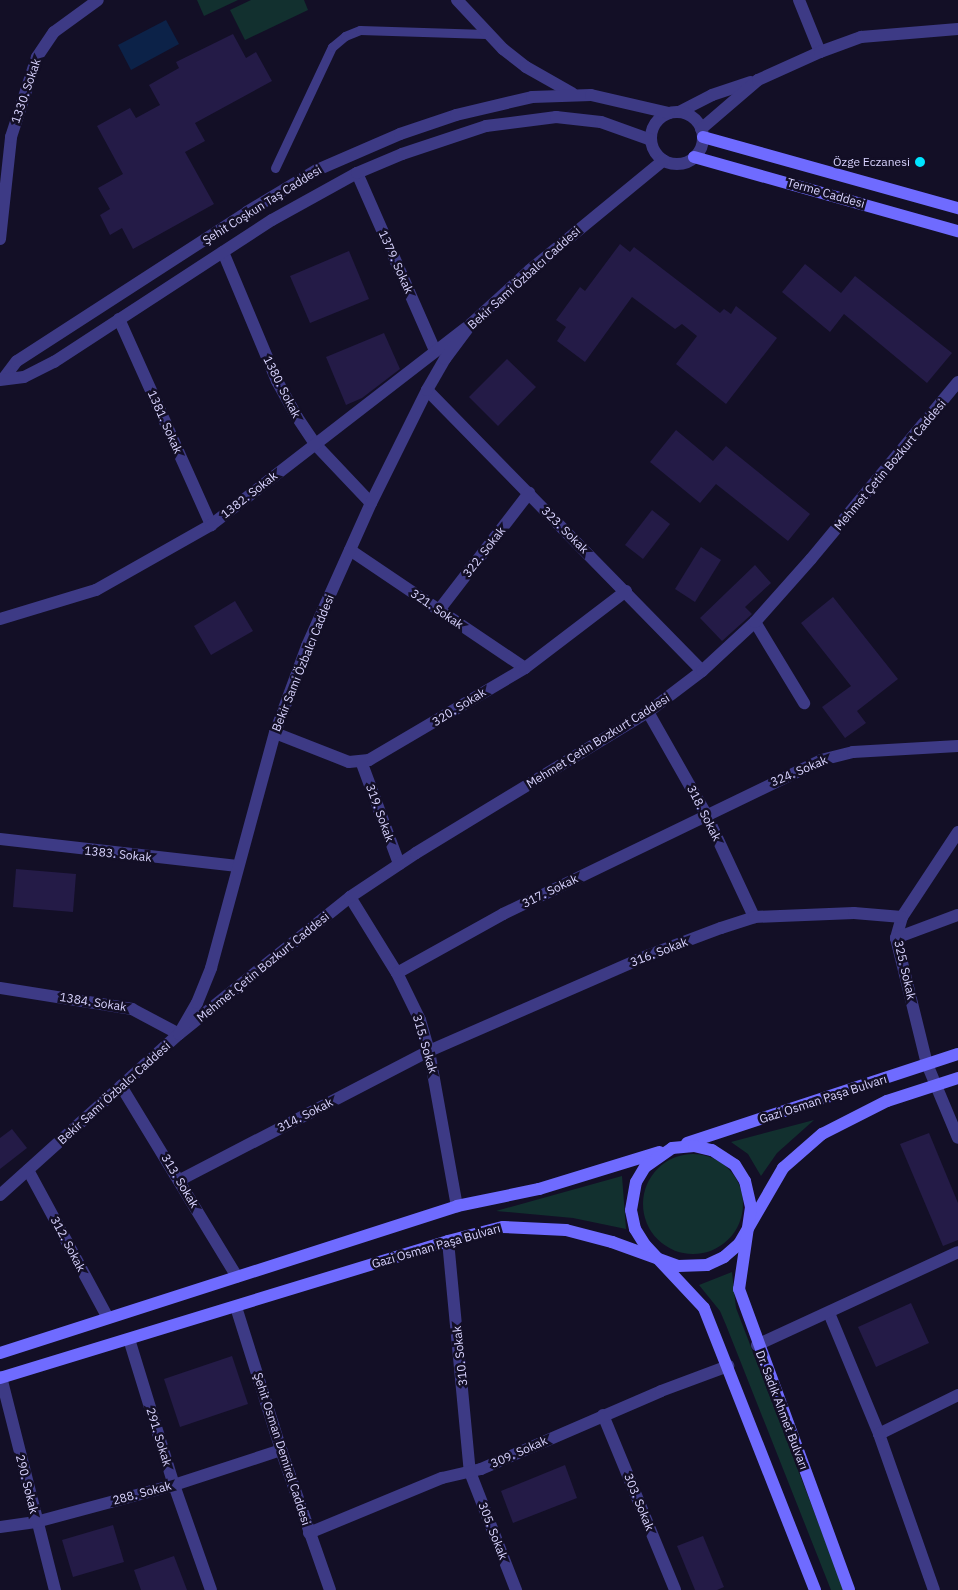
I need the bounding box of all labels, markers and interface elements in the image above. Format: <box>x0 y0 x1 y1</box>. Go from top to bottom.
street label: 1330. Sokak <box>8 57 44 125</box>
place label: Özge Eczanesi <box>833 155 910 169</box>
marker: Özge Eczanesi <box>914 156 926 168</box>
street label: Şehit Coşkun Taş Caddesi <box>200 162 324 248</box>
street label: Terme Caddesi <box>785 175 867 211</box>
street label: Bekir Sami Özbalcı Caddesi <box>465 224 583 332</box>
street label: 1379. Sokak <box>376 228 416 296</box>
street label: 1380. Sokak <box>260 354 304 420</box>
street label: 1381. Sokak <box>145 388 185 456</box>
street label: Mehmet Çetin Bozkurt Caddesi <box>831 397 949 533</box>
street label: 1382. Sokak <box>218 469 280 521</box>
street label: 323. Sokak <box>539 504 591 556</box>
street label: 322. Sokak <box>460 524 508 580</box>
street label: 321. Sokak <box>408 586 466 632</box>
street label: Bekir Sami Özbalcı Caddesi <box>269 592 337 734</box>
street label: 320. Sokak <box>430 685 488 729</box>
street label: Mehmet Çetin Bozkurt Caddesi <box>524 691 672 791</box>
street label: 324. Sokak <box>768 753 830 789</box>
street label: 319. Sokak <box>363 782 397 844</box>
street label: 318. Sokak <box>684 783 724 843</box>
street label: 1383. Sokak <box>84 843 152 865</box>
street label: 317. Sokak <box>520 871 580 911</box>
street label: Mehmet Çetin Bozkurt Caddesi <box>194 909 332 1025</box>
street label: 316. Sokak <box>628 934 690 970</box>
street label: 325. Sokak <box>891 939 919 1001</box>
street label: 1384. Sokak <box>58 990 128 1014</box>
street label: 315. Sokak <box>410 1013 440 1075</box>
street label: Bekir Sami Özbalcı Caddesi <box>55 1039 173 1147</box>
street label: Gazi Osman Paşa Bulvarı <box>757 1072 889 1126</box>
street label: 314. Sokak <box>275 1095 335 1135</box>
street label: 313. Sokak <box>158 1151 202 1211</box>
street label: 312. Sokak <box>47 1214 89 1274</box>
street label: Gazi Osman Paşa Bulvarı <box>370 1221 502 1271</box>
street label: 310. Sokak <box>450 1325 470 1387</box>
street label: Dr. Sadık Ahmet Bulvarı <box>753 1349 811 1471</box>
street label: Şehit Osman Demirel Caddesi <box>250 1371 314 1527</box>
street label: 291. Sokak <box>143 1406 175 1468</box>
street label: 309. Sokak <box>488 1433 550 1471</box>
street label: 290. Sokak <box>13 1453 41 1515</box>
street label: 303. Sokak <box>621 1471 657 1533</box>
street label: 288. Sokak <box>111 1478 173 1508</box>
street label: 305. Sokak <box>475 1500 511 1562</box>

